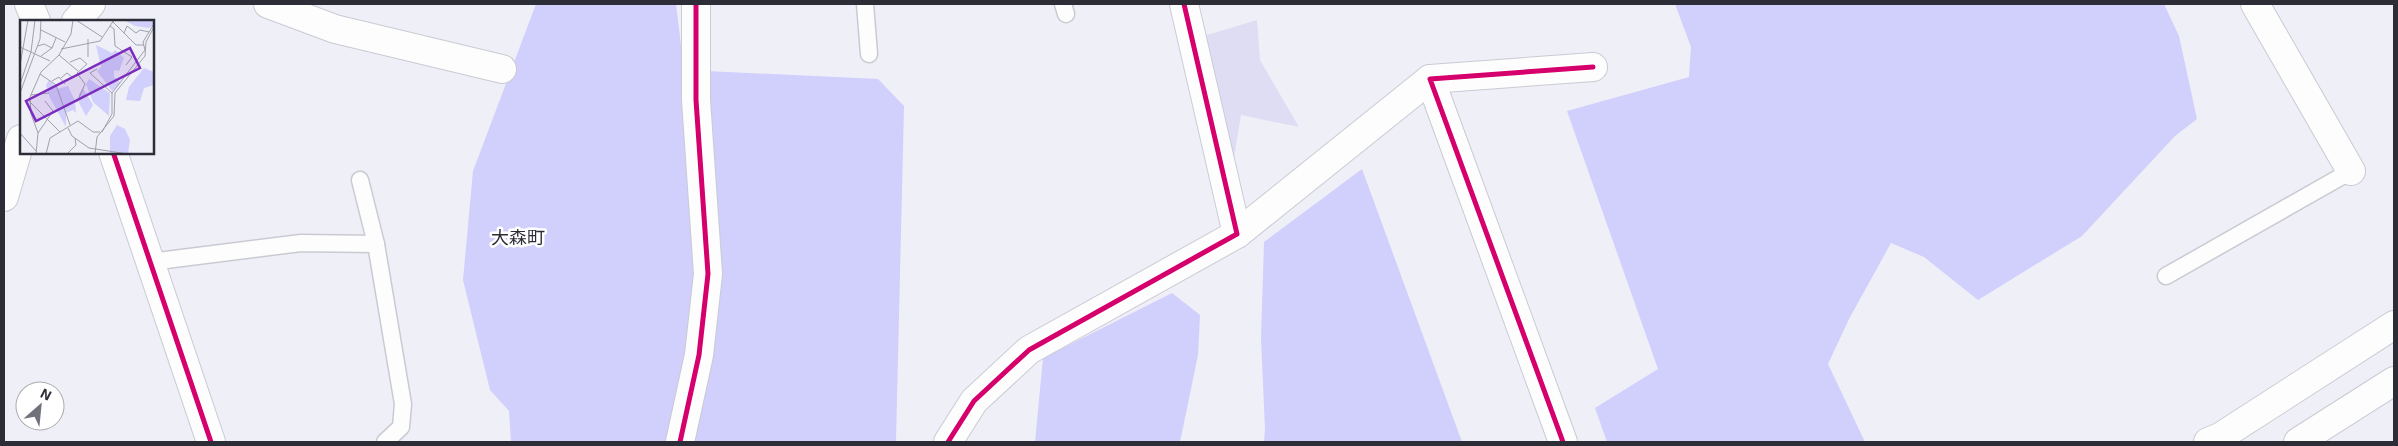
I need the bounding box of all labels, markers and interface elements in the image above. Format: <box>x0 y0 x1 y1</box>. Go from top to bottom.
inset map <box>20 20 154 154</box>
district label: 大森町 <box>491 226 545 248</box>
north arrow <box>15 381 65 431</box>
text: N <box>38 384 54 404</box>

